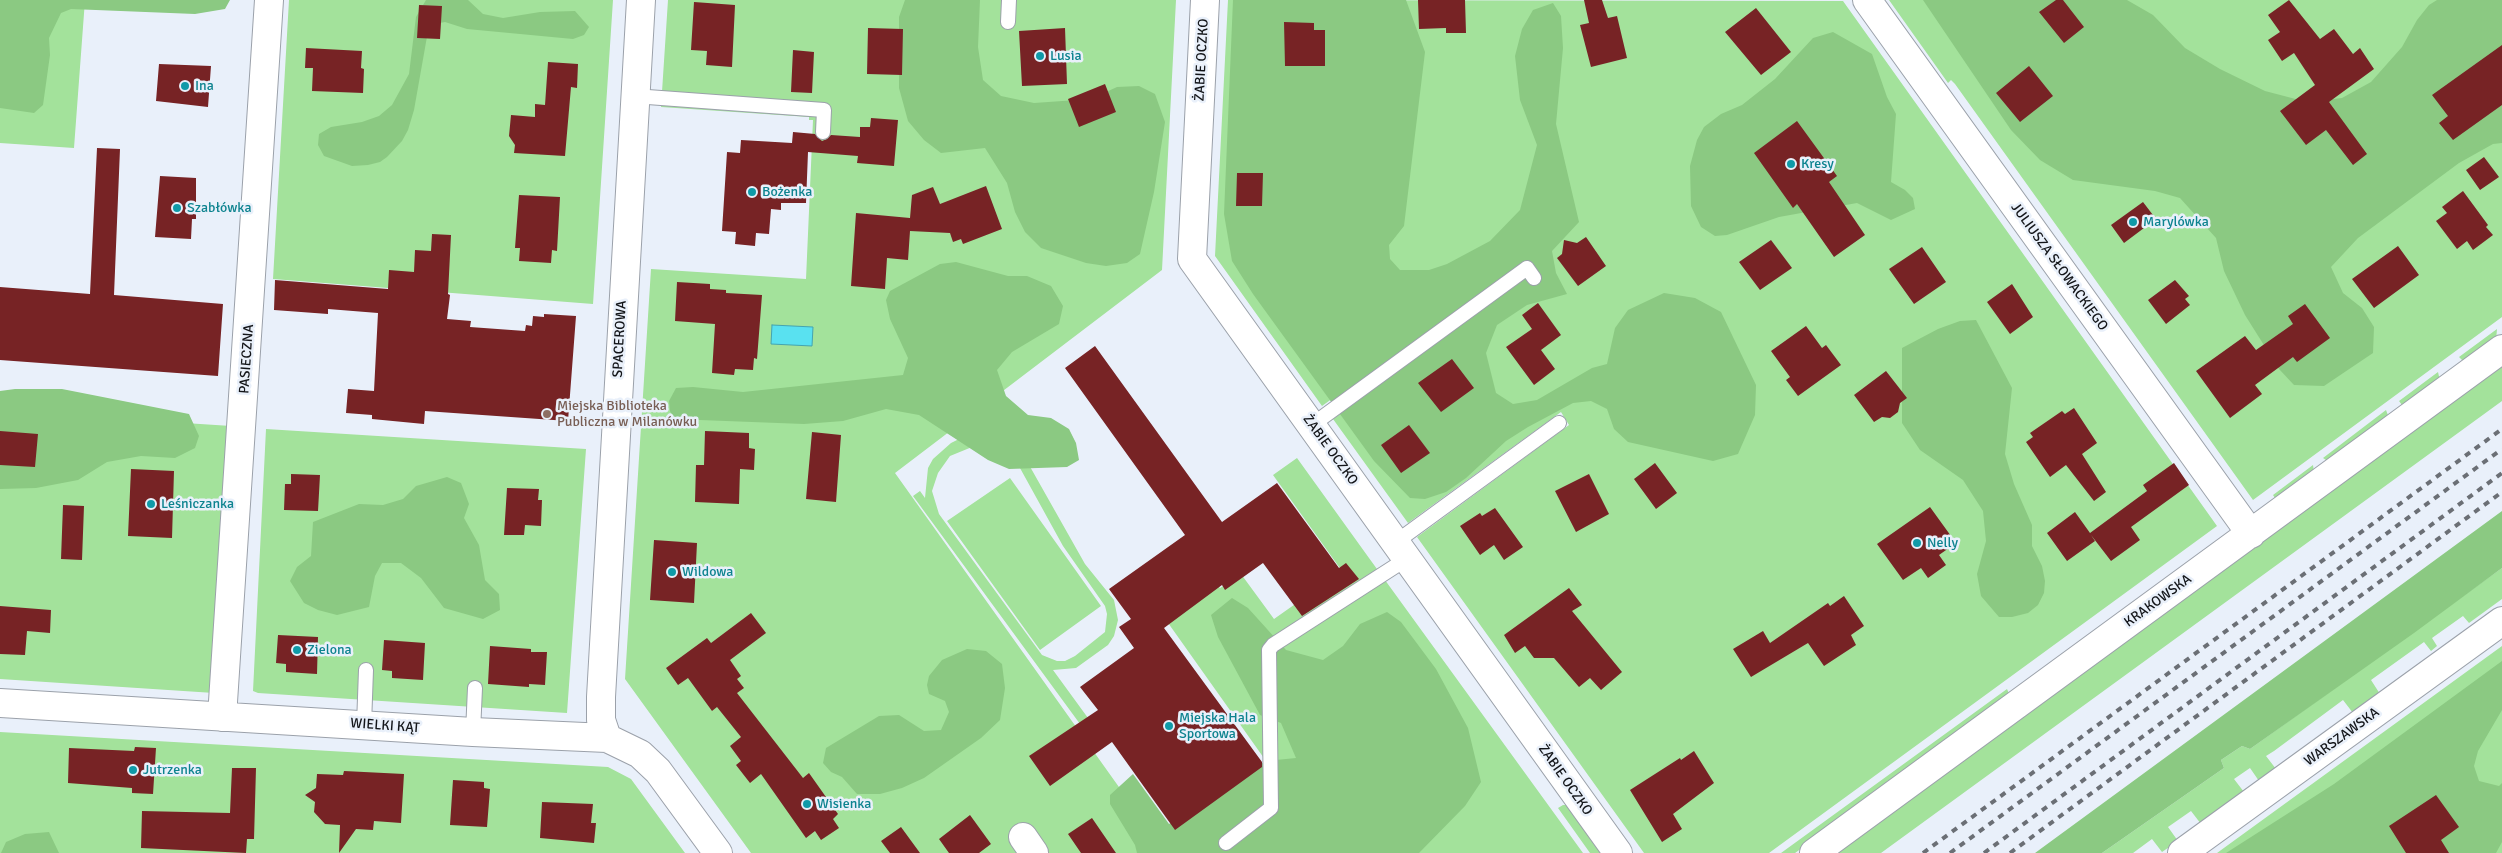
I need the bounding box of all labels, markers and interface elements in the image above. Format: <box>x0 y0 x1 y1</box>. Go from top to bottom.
street label: ŻABIE OCZKO <box>1191 18 1213 102</box>
place label: Lusia <box>1050 48 1082 64</box>
marker: Lusia <box>1034 50 1046 62</box>
place label: Ina <box>195 78 214 94</box>
marker: Ina <box>179 80 191 92</box>
place label: Kresy <box>1801 156 1834 172</box>
marker: Kresy <box>1785 158 1797 170</box>
place label: Bożenka <box>762 184 812 200</box>
marker: Bożenka <box>746 186 758 198</box>
place label: Szabłówka <box>187 200 251 216</box>
street label: JULIUSZA SŁOWACKIEGO <box>2007 200 2111 334</box>
marker: Szabłówka <box>171 202 183 214</box>
place label: Marylówka <box>2143 214 2209 230</box>
marker: Marylówka <box>2127 216 2139 228</box>
street label: SPACEROWA <box>610 300 630 378</box>
street label: PASIECZNA <box>236 324 258 394</box>
place label: Miejska Biblioteka Publiczna w Milanówku <box>557 398 697 431</box>
marker: Miejska Biblioteka Publiczna w Milanówku <box>541 408 553 420</box>
street label: ŻABIE OCZKO <box>1299 412 1361 488</box>
place label: Leśniczanka <box>161 496 234 512</box>
marker: Leśniczanka <box>145 498 157 510</box>
place label: Nelly <box>1927 535 1958 551</box>
marker: Nelly <box>1911 537 1923 549</box>
place label: Wildowa <box>682 564 733 580</box>
marker: Wildowa <box>666 566 678 578</box>
street label: KRAKOWSKA <box>2121 571 2195 631</box>
place label: Zielona <box>307 642 352 658</box>
marker: Zielona <box>291 644 303 656</box>
street label: WARSZAWSKA <box>2301 704 2383 770</box>
place label: Miejska Hala Sportowa <box>1179 710 1256 742</box>
street label: WIELKI KĄT <box>350 715 420 737</box>
marker: Miejska Hala Sportowa <box>1163 720 1175 732</box>
street label: ŻABIE OCZKO <box>1534 741 1596 819</box>
place label: Jutrzenka <box>143 762 202 778</box>
marker: Jutrzenka <box>127 764 139 776</box>
place label: Wisienka <box>817 796 871 812</box>
marker: Wisienka <box>801 798 813 810</box>

